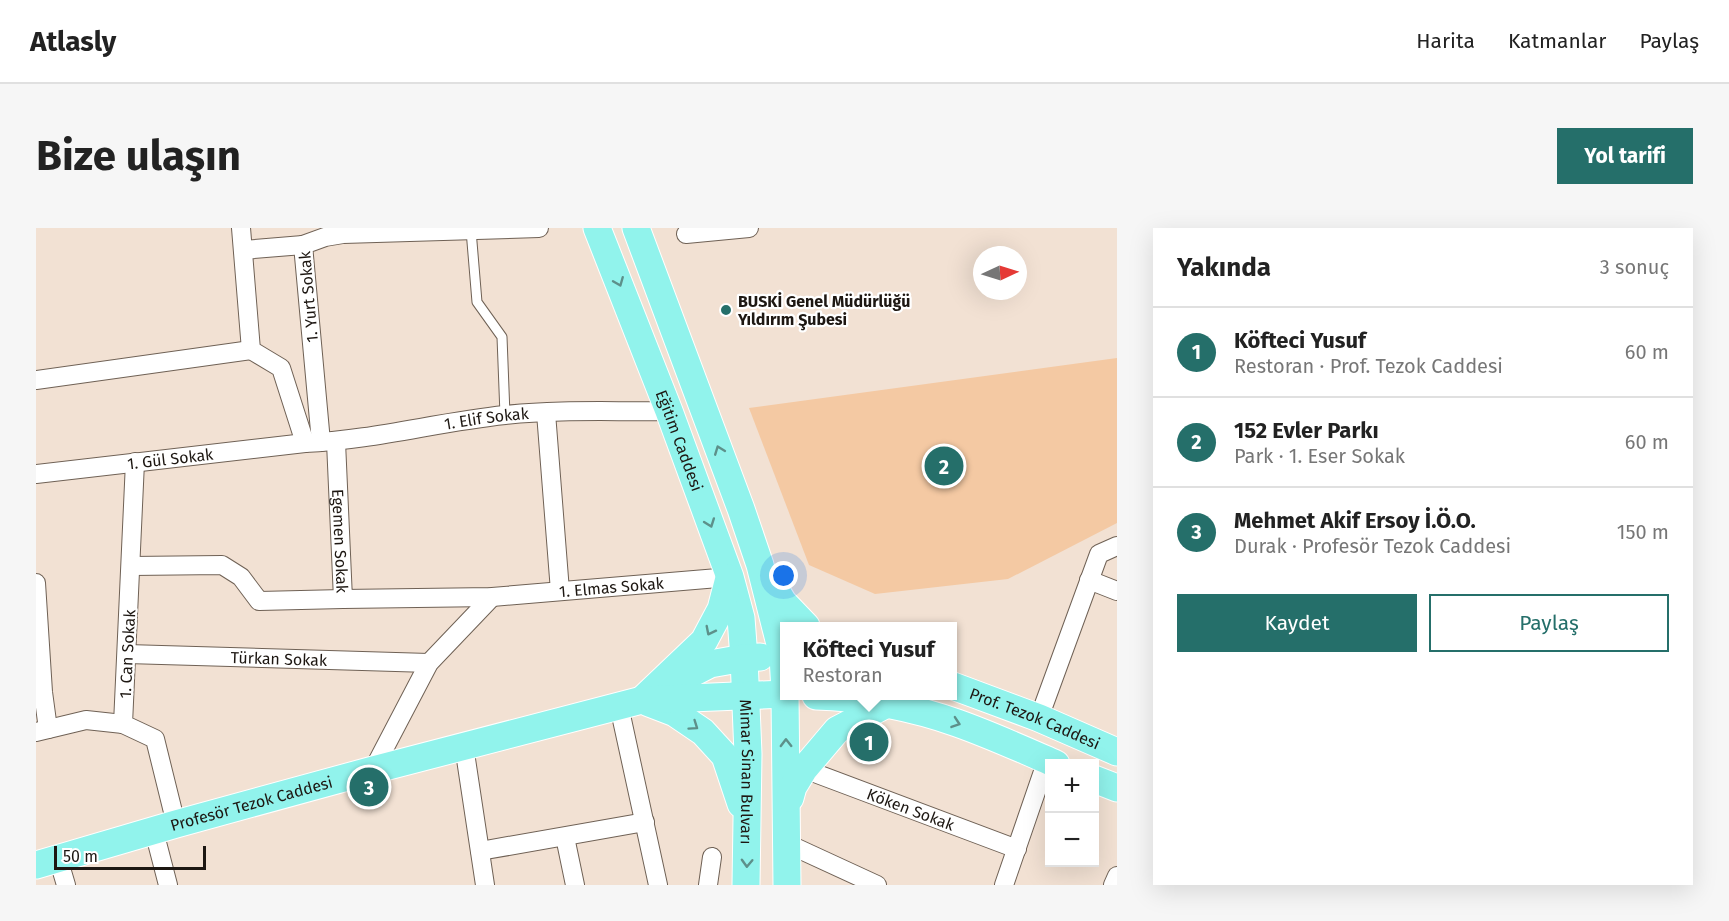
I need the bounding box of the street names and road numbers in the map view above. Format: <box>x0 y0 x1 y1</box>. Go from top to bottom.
street label: 1. Yurt Sokak <box>295 250 322 343</box>
street label: Eğitim Caddesi <box>652 387 707 494</box>
street label: 1. Elif Sokak <box>443 404 530 434</box>
street label: 1. Gül Sokak <box>126 445 215 473</box>
street label: Egemen Sokak <box>328 488 352 594</box>
street label: 1. Elmas Sokak <box>558 574 665 601</box>
street label: 1. Can Sokak <box>116 608 139 699</box>
street label: Türkan Sokak <box>230 648 328 670</box>
street label: Prof. Tezok Caddesi <box>967 684 1103 753</box>
street label: Mimar Sinan Bulvarı <box>736 699 757 845</box>
street label: Profesör Tezok Caddesi <box>168 773 335 835</box>
street label: Köken Sokak <box>864 784 958 835</box>

